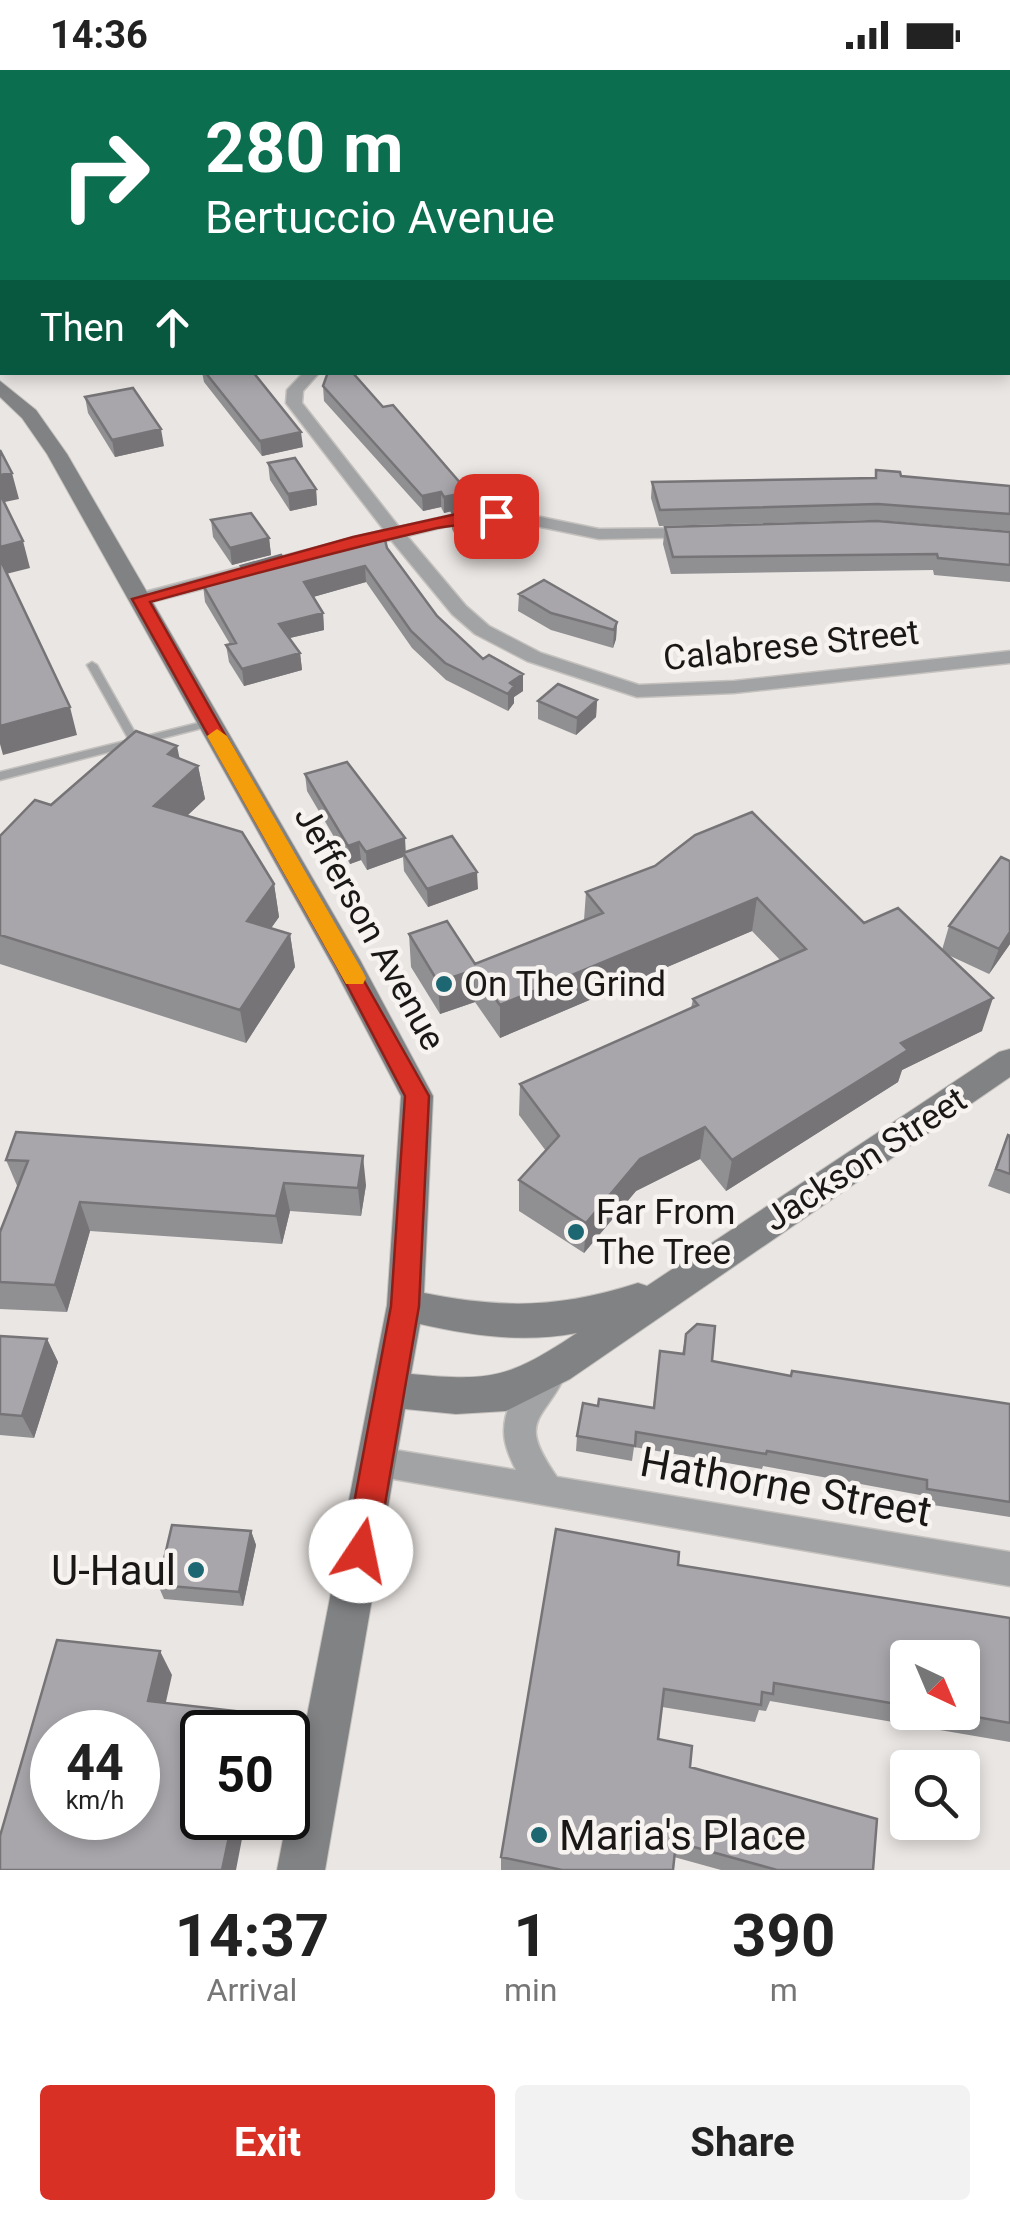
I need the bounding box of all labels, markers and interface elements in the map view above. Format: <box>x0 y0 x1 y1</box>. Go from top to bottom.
text: 14:36 <box>50 13 148 57</box>
text: 280 m <box>205 107 404 189</box>
icon: right <box>40 110 170 240</box>
text: Bertuccio Avenue <box>205 191 555 244</box>
icon: ahead <box>145 300 200 355</box>
text: Then <box>40 306 125 350</box>
pin <box>454 474 539 559</box>
icon: arrive <box>469 489 524 544</box>
street label: Calabrese Street <box>661 612 921 679</box>
street label: Jefferson Avenue <box>286 799 454 1057</box>
place label: On The Grind <box>464 964 666 1005</box>
marker: On The Grind <box>433 973 455 995</box>
street label: Jackson Street <box>756 1079 974 1240</box>
place label: Far From The Tree <box>596 1192 735 1273</box>
marker: Far From The Tree <box>565 1221 587 1243</box>
street label: Hathorne Street <box>637 1437 935 1536</box>
position arrow <box>309 1499 413 1603</box>
place label: U-Haul <box>51 1546 176 1595</box>
marker: U-Haul <box>185 1559 207 1581</box>
north arrow <box>890 1640 980 1730</box>
map controls <box>890 1640 980 1840</box>
speed limit sign: 50 <box>180 1710 310 1840</box>
text: 44 <box>66 1734 124 1792</box>
button: search <box>890 1750 980 1840</box>
text: km/h <box>66 1786 124 1815</box>
place label: Maria's Place <box>559 1811 806 1860</box>
marker: Maria's Place <box>528 1824 550 1846</box>
text: 14:37 <box>175 1900 329 1971</box>
text: 1 <box>513 1900 548 1971</box>
text: 390 <box>732 1900 835 1971</box>
text: Arrival <box>207 1971 297 2009</box>
text: min <box>504 1971 557 2009</box>
text: m <box>770 1971 798 2009</box>
button: Exit <box>40 2085 495 2200</box>
button: Share <box>515 2085 970 2200</box>

